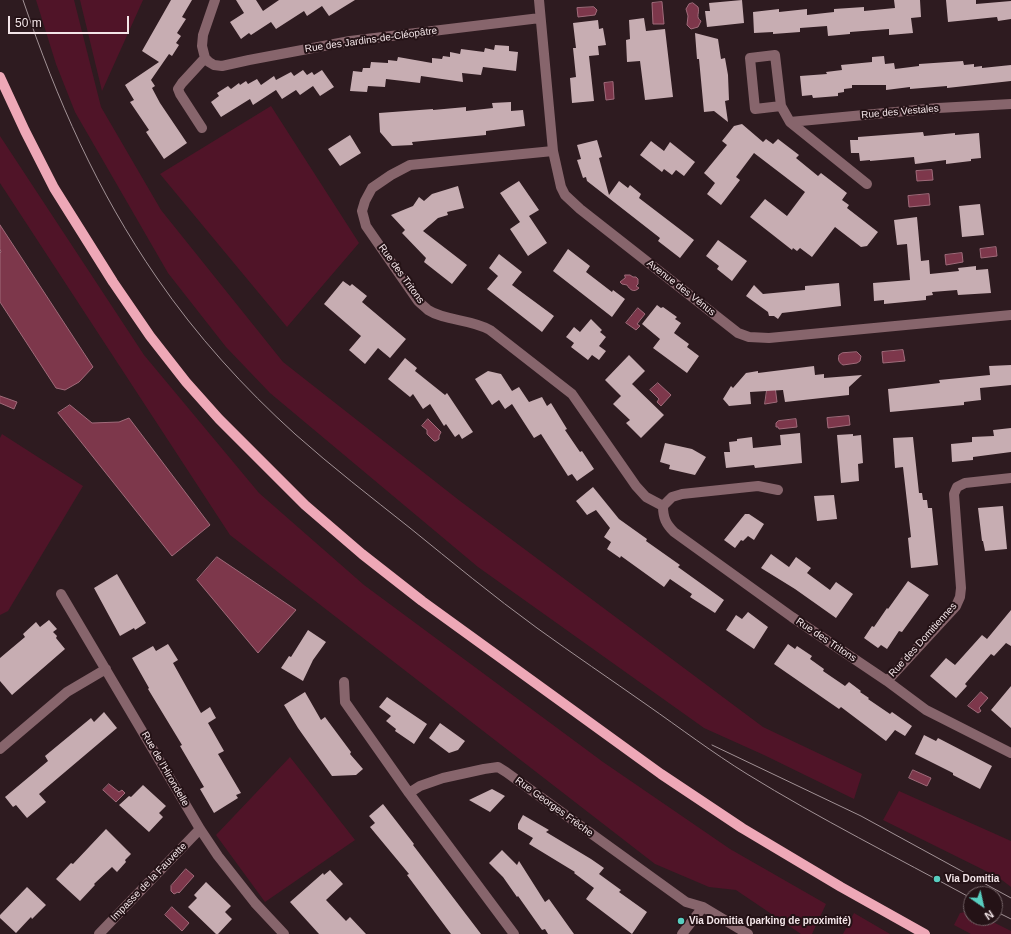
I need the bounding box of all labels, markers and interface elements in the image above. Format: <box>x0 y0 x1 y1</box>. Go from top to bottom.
scale bar <box>10 8 131 34</box>
text: 50 m <box>15 16 42 30</box>
street label: Rue des Jardins-de-Cléopâtre <box>304 25 438 55</box>
street label: Rue des Vestales <box>861 103 939 121</box>
street label: Rue des Tritons <box>376 242 426 306</box>
street label: Avenue des Vénus <box>644 257 718 319</box>
street label: Rue des Domitiennes <box>887 600 959 680</box>
street label: Rue des Tritons <box>794 615 858 665</box>
street label: Rue de l'Hirondelle <box>139 730 191 808</box>
street label: Rue Georges Frêche <box>513 775 595 839</box>
street label: Impasse de la Fauvette <box>109 840 189 924</box>
place label: Via Domitia <box>945 873 999 885</box>
marker: Via Domitia <box>932 874 942 884</box>
north arrow <box>963 886 1003 926</box>
text: N <box>983 908 996 922</box>
place label: Via Domitia (parking de proximité) <box>689 915 851 927</box>
marker: Via Domitia (parking de proximité) <box>676 916 686 926</box>

